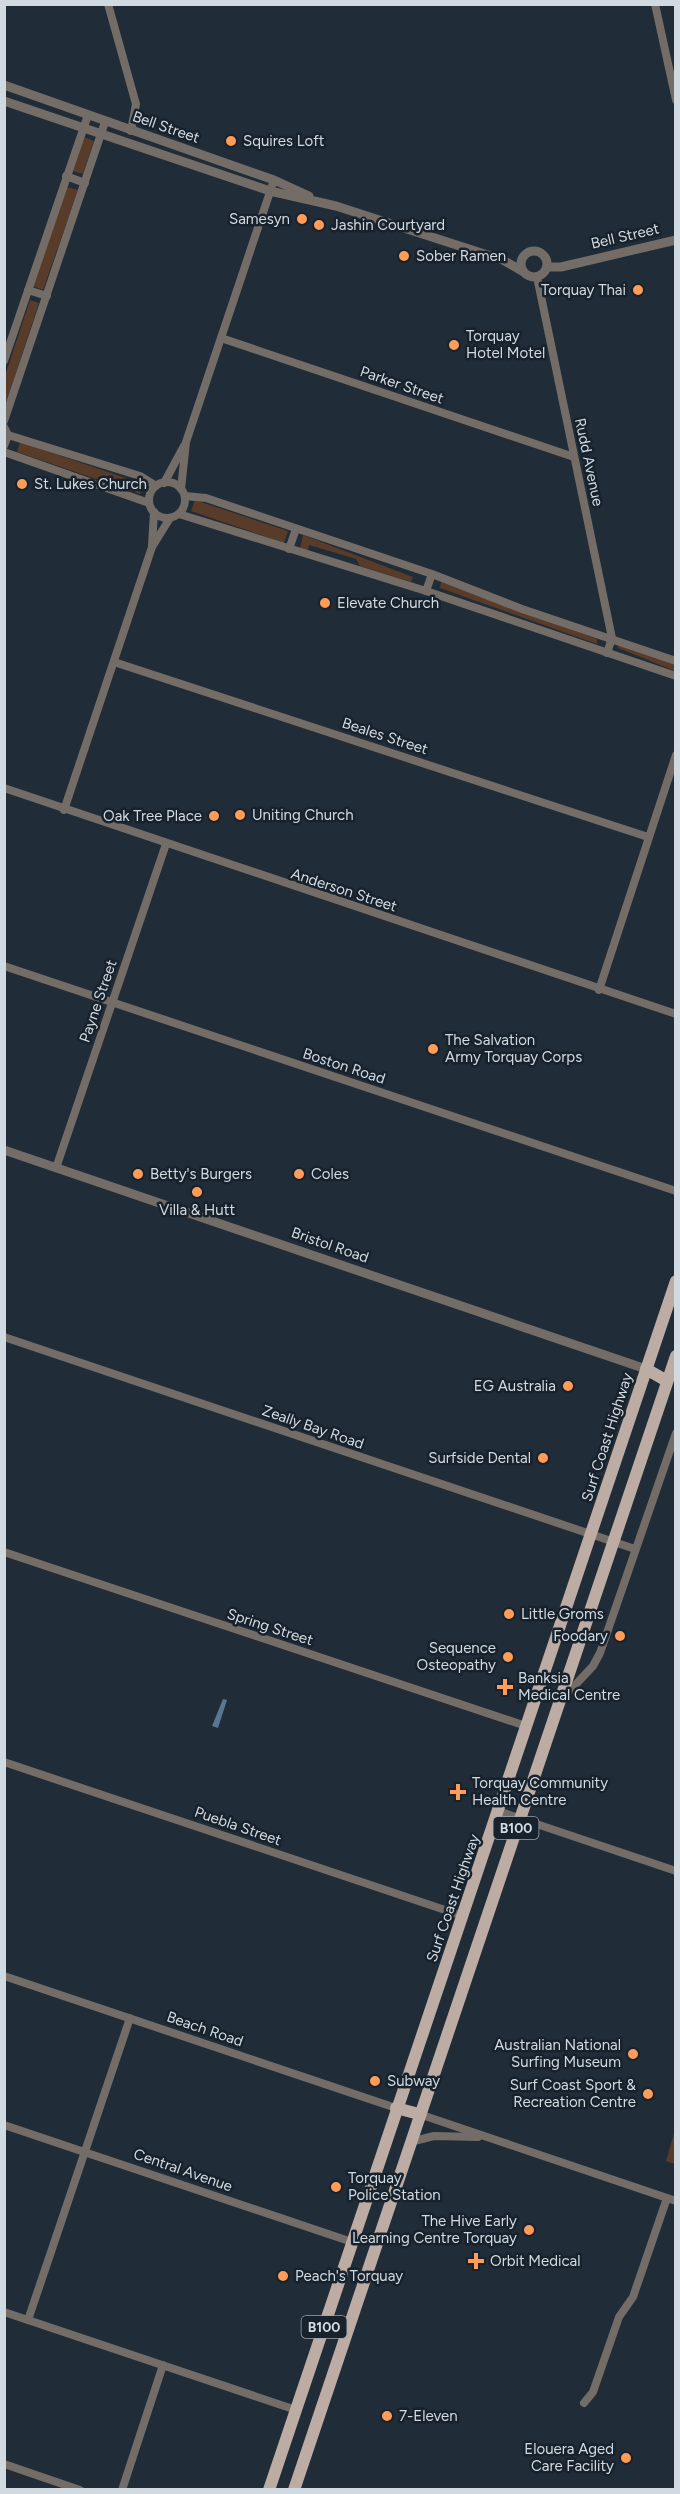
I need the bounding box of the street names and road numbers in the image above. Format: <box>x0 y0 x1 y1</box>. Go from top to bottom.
street label: Bell Street <box>130 107 202 147</box>
street label: Bell Street <box>589 219 661 253</box>
street label: Parker Street <box>358 362 447 408</box>
street label: Rudd Avenue <box>571 416 607 508</box>
street label: Beales Street <box>340 714 431 758</box>
street label: Anderson Street <box>289 864 400 916</box>
street label: Payne Street <box>75 957 121 1045</box>
street label: Boston Road <box>300 1044 388 1088</box>
street label: Bristol Road <box>289 1223 371 1267</box>
street label: Surf Coast Highway <box>578 1370 636 1504</box>
street label: Zeally Bay Road <box>260 1401 366 1453</box>
street label: Spring Street <box>225 1605 316 1649</box>
street label: Puebla Street <box>192 1803 284 1849</box>
road number: B100 <box>494 1817 538 1839</box>
street label: Surf Coast Highway <box>423 1832 483 1964</box>
street label: Beach Road <box>164 2008 246 2050</box>
street label: Central Avenue <box>131 2145 235 2195</box>
road number: B100 <box>302 2316 346 2338</box>

